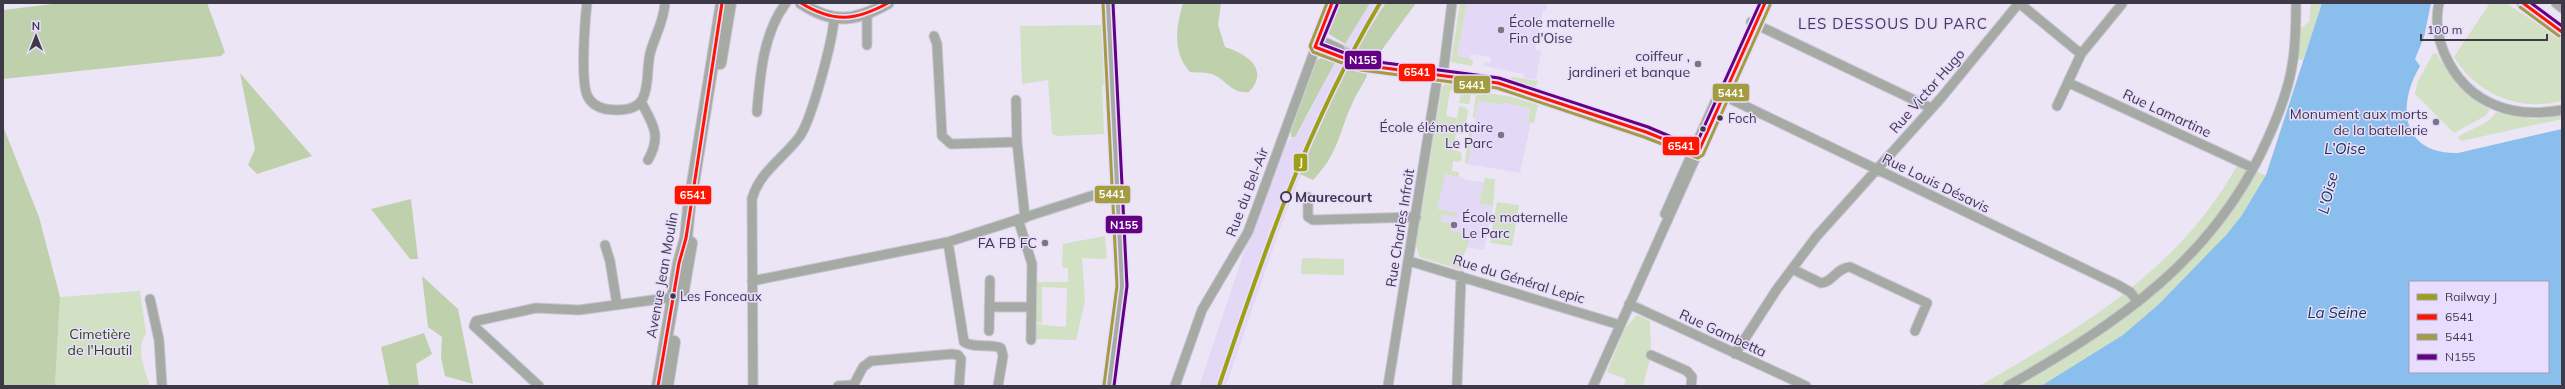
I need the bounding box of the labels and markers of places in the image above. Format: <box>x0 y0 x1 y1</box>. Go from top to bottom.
place label: École maternelle Fin d'Oise <box>1509 13 1615 47</box>
marker: École maternelle Fin d'Oise <box>1496 25 1506 35</box>
place label: coiffeur , jardineri et banque <box>1567 47 1690 81</box>
marker: coiffeur , jardineri et banque <box>1693 59 1703 69</box>
place label: Monument aux morts de la batellerie <box>2290 105 2428 139</box>
place label: Foch <box>1728 110 1757 126</box>
marker: Foch <box>1715 113 1725 123</box>
marker: Monument aux morts de la batellerie <box>2431 117 2441 127</box>
place label: École élémentaire Le Parc <box>1380 118 1493 152</box>
unlabelled marker <box>1698 124 1708 134</box>
marker: École élémentaire Le Parc <box>1496 130 1506 140</box>
place label: Maurecourt <box>1295 188 1373 206</box>
marker: Maurecourt <box>1280 191 1292 203</box>
place label: École maternelle Le Parc <box>1462 208 1568 242</box>
marker: École maternelle Le Parc <box>1449 220 1459 230</box>
place label: FA FB FC <box>978 234 1037 252</box>
marker: FA FB FC <box>1040 238 1050 248</box>
place label: Les Fonceaux <box>680 288 762 304</box>
marker: Les Fonceaux <box>668 291 678 301</box>

